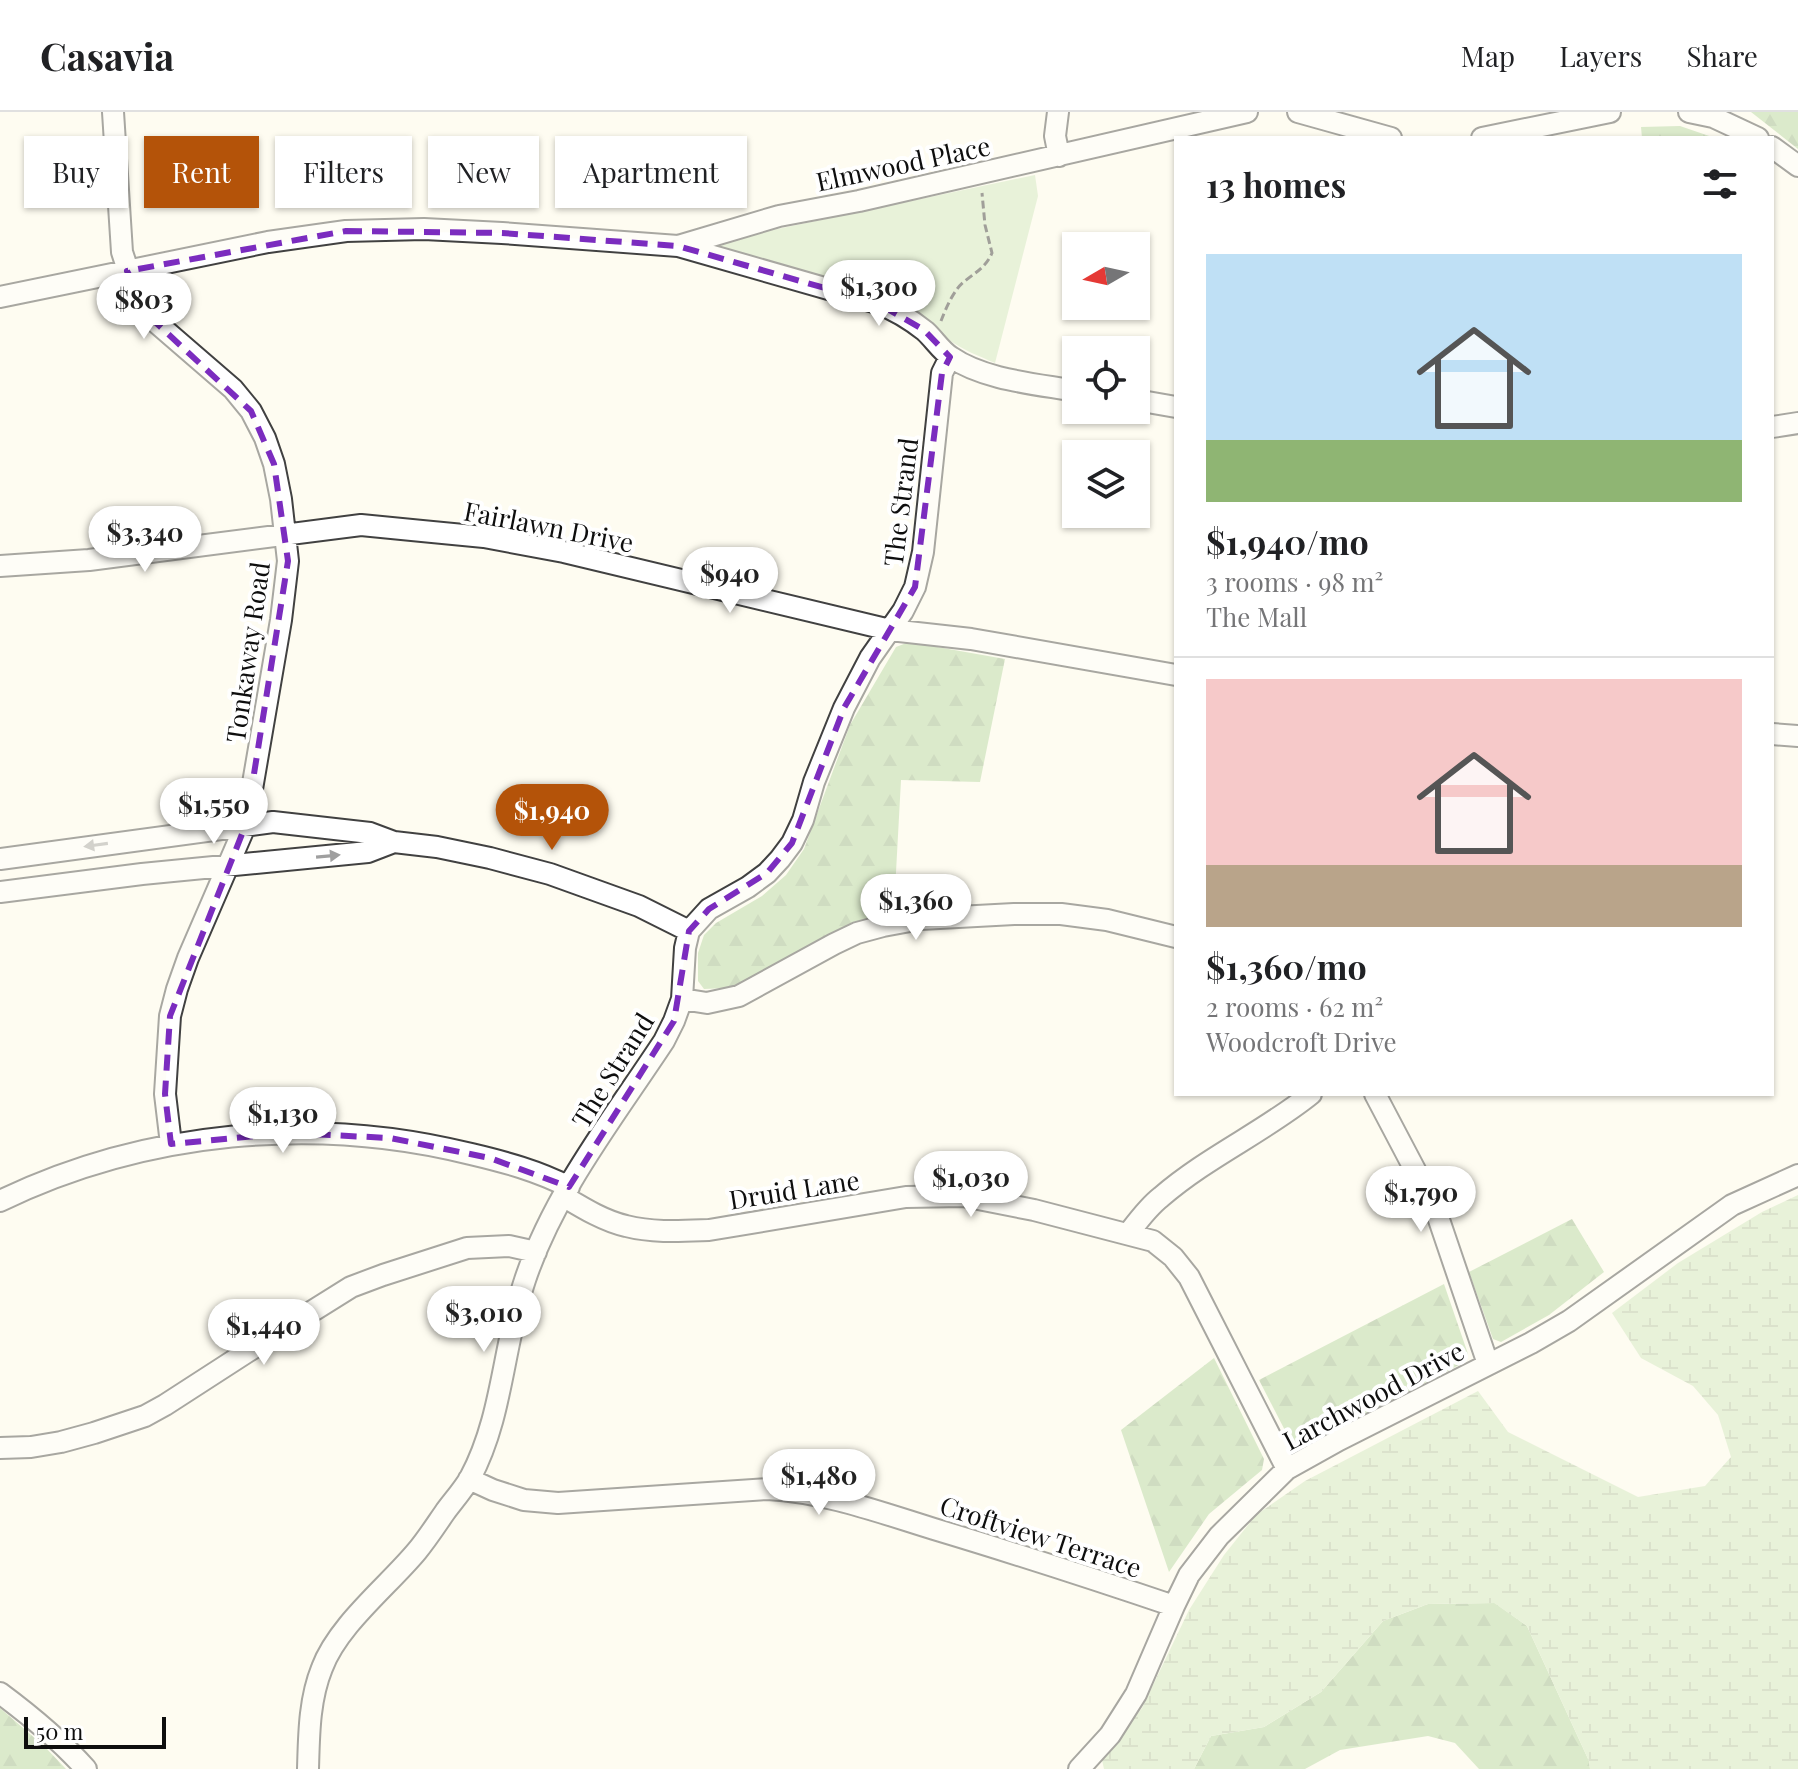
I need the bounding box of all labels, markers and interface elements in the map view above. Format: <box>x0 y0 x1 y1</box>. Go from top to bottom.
text: Casavia <box>40 30 174 81</box>
text: Map <box>1461 37 1515 74</box>
text: Layers <box>1559 37 1642 74</box>
text: Share <box>1686 37 1758 74</box>
street label: Elmwood Place <box>813 127 993 199</box>
chip: Buy <box>24 136 128 208</box>
chip: Rent <box>144 136 259 208</box>
chip: Filters <box>275 136 412 208</box>
chip: New <box>428 136 539 208</box>
chip: Apartment <box>555 136 747 208</box>
text: 13 homes <box>1206 161 1346 207</box>
icon: filters <box>1698 162 1742 206</box>
north arrow <box>1062 232 1150 320</box>
map controls <box>1062 232 1150 528</box>
pin: $1,300 <box>814 260 944 328</box>
text: $1,300 <box>840 268 918 303</box>
pin: $803 <box>97 273 191 341</box>
text: $803 <box>115 281 173 316</box>
icon: home <box>1402 306 1546 450</box>
button: locate <box>1062 336 1150 424</box>
street label: The Strand <box>875 436 925 568</box>
button: layers <box>1062 440 1150 528</box>
street label: Fairlawn Drive <box>461 492 637 560</box>
pin: $3,340 <box>80 506 210 574</box>
text: $3,340 <box>107 514 183 549</box>
text: $1,940/mo <box>1206 518 1369 564</box>
pin: $940 <box>683 547 777 615</box>
text: $940 <box>700 555 760 590</box>
street label: Tonkaway Road <box>217 559 277 745</box>
text: 3 rooms · 98 m² <box>1206 564 1383 599</box>
text: The Mall <box>1206 599 1307 634</box>
icon: home <box>1402 731 1546 875</box>
pin: $1,550 <box>149 778 279 846</box>
pin: $1,940 <box>487 784 617 852</box>
text: $1,550 <box>178 786 250 821</box>
text: $1,940 <box>514 792 590 827</box>
one-way arrow <box>83 839 108 852</box>
one-way arrow <box>316 849 341 862</box>
pin: $1,360 <box>851 874 981 942</box>
text: $1,360 <box>878 882 954 917</box>
text: $1,360/mo <box>1206 943 1367 989</box>
text: 2 rooms · 62 m² <box>1206 989 1383 1024</box>
street label: The Strand <box>563 1006 661 1134</box>
text: Woodcroft Drive <box>1206 1024 1397 1059</box>
pin: $1,130 <box>218 1087 348 1155</box>
text: $1,130 <box>247 1095 319 1130</box>
pin: $1,030 <box>906 1151 1036 1219</box>
text: $1,030 <box>932 1159 1010 1194</box>
street label: Druid Lane <box>726 1161 862 1217</box>
pin: $1,790 <box>1356 1166 1486 1234</box>
text: $1,790 <box>1384 1174 1458 1209</box>
pin: $3,010 <box>419 1286 549 1354</box>
text: $3,010 <box>445 1294 523 1329</box>
pin: $1,440 <box>199 1299 329 1367</box>
text: $1,440 <box>226 1307 302 1342</box>
street label: Larchwood Drive <box>1276 1332 1470 1458</box>
pin: $1,480 <box>754 1449 884 1517</box>
text: $1,480 <box>780 1457 858 1492</box>
street label: Croftview Terrace <box>936 1487 1146 1585</box>
scale bar <box>24 1713 166 1749</box>
text: 50 m <box>36 1716 83 1746</box>

